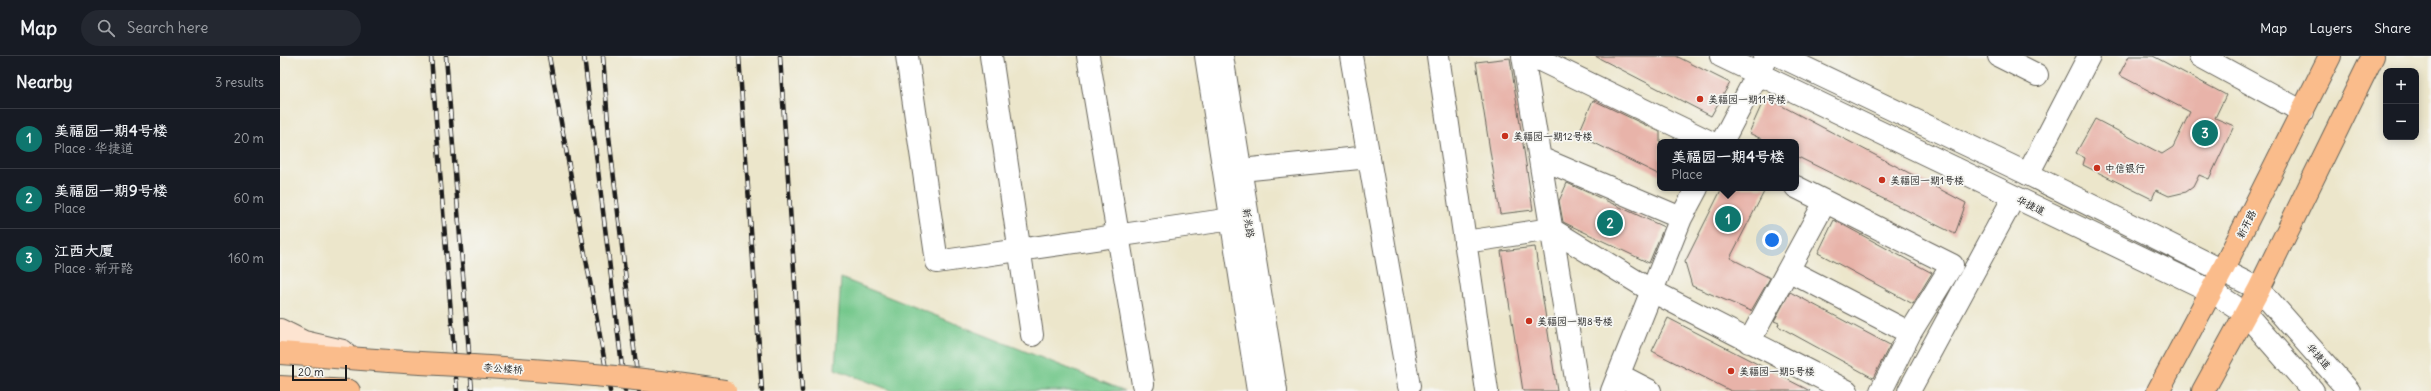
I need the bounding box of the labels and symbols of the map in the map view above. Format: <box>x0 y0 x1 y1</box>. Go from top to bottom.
place label: 美福园一期11号楼 <box>1708 93 1786 106</box>
marker: 美福园一期11号楼 <box>1695 94 1705 104</box>
pin: 3 <box>2192 118 2218 148</box>
place label: 美福园一期12号楼 <box>1513 130 1592 143</box>
marker: 美福园一期12号楼 <box>1500 131 1510 141</box>
place label: 中信银行 <box>2105 162 2145 175</box>
marker: 中信银行 <box>2092 163 2102 173</box>
place label: 美福园一期1号楼 <box>1890 174 1964 187</box>
marker: 美福园一期1号楼 <box>1877 175 1887 185</box>
street label: 华捷道 <box>2014 193 2047 218</box>
pin: 1 <box>1715 204 1741 234</box>
street label: 新兆路 <box>1240 207 1257 239</box>
pin: 2 <box>1597 208 1623 238</box>
street label: 新开路 <box>2234 208 2259 241</box>
your location <box>1762 230 1782 250</box>
place label: 美福园一期8号楼 <box>1537 315 1613 328</box>
marker: 美福园一期8号楼 <box>1524 316 1534 326</box>
street label: 华捷道 <box>2304 341 2333 372</box>
street label: 李公楼桥 <box>483 361 523 376</box>
scale bar <box>292 363 347 382</box>
place label: 美福园一期5号楼 <box>1739 365 1815 378</box>
marker: 美福园一期5号楼 <box>1726 366 1736 376</box>

